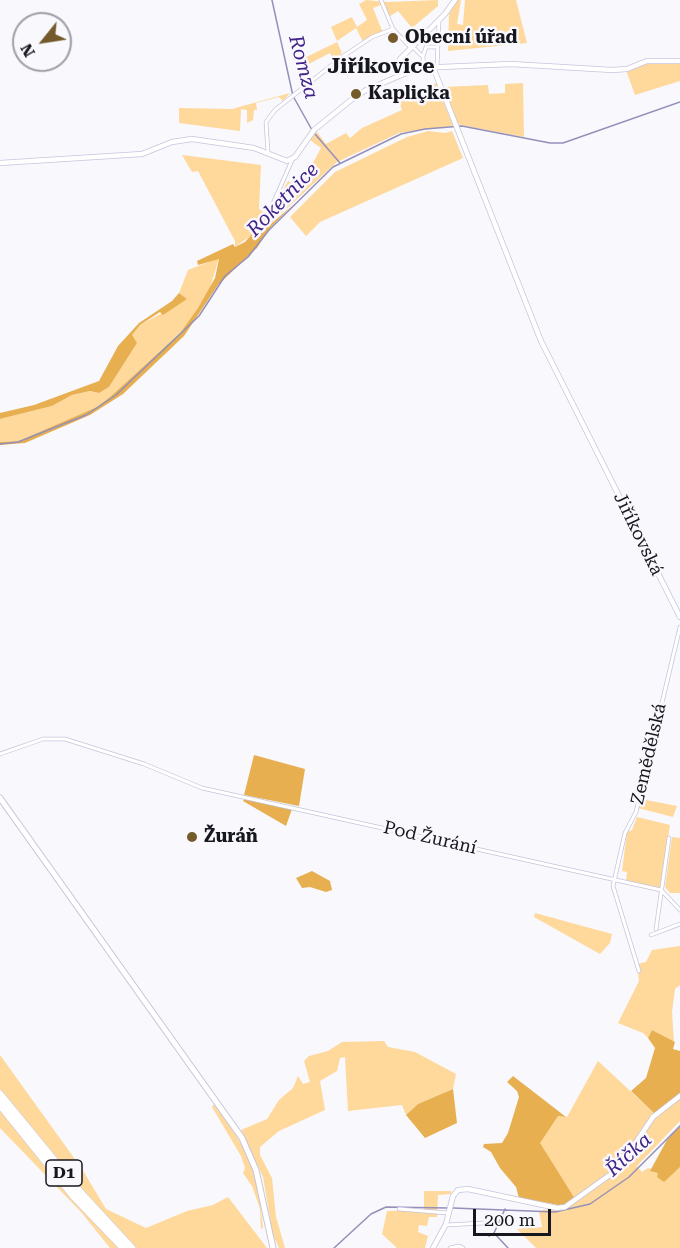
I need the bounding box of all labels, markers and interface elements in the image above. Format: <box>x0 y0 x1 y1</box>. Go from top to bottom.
north arrow <box>12 12 72 72</box>
place label: Obecní úřad <box>405 27 517 49</box>
marker: Obecní úřad <box>386 31 400 45</box>
water label: Romza <box>283 33 323 101</box>
text: N <box>16 40 39 60</box>
district label: Jiříkovice <box>327 54 435 80</box>
place label: Kapliçka <box>368 83 450 105</box>
marker: Kapliçka <box>349 87 363 101</box>
water label: Roketnice <box>242 158 324 242</box>
street label: Jiříkovská <box>609 489 667 579</box>
street label: Zemědělská <box>627 701 671 807</box>
street label: Pod Žurání <box>381 817 479 859</box>
place label: Žuráň <box>204 826 258 848</box>
marker: Žuráň <box>185 830 199 844</box>
water label: Říčka <box>601 1128 657 1182</box>
road number: D1 <box>46 1160 82 1186</box>
scale bar <box>476 1197 554 1235</box>
text: 200 m <box>484 1209 535 1230</box>

